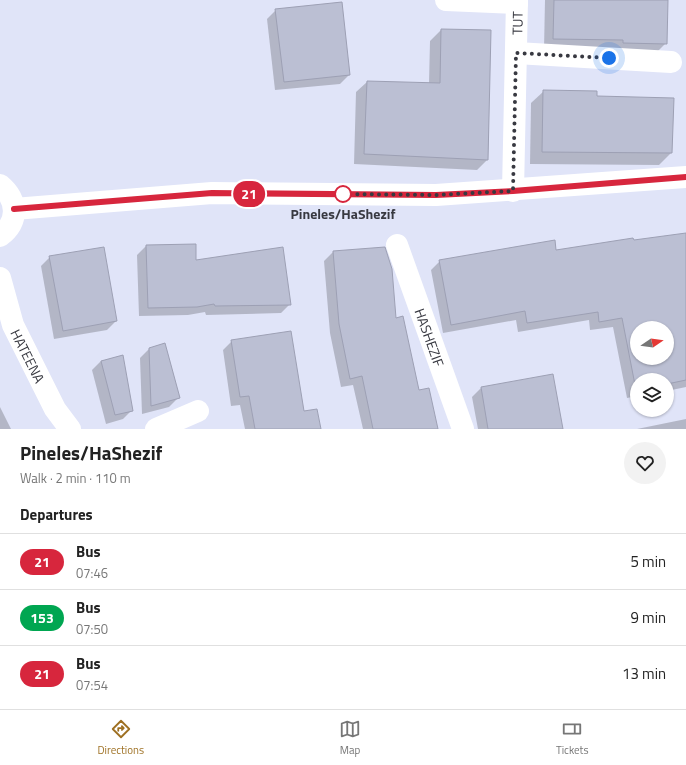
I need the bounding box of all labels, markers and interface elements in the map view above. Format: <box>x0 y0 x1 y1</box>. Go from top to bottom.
street label: TUT <box>506 10 527 35</box>
your location <box>599 48 619 68</box>
line badge: 21 <box>231 181 267 207</box>
text: 21 <box>241 183 257 204</box>
marker: Pineles/HaShezif <box>334 185 352 203</box>
place label: Pineles/HaShezif <box>291 203 395 224</box>
street label: HASHEZIF <box>410 305 450 369</box>
north arrow <box>630 321 674 365</box>
map controls <box>630 321 674 417</box>
street label: HATEENA <box>6 325 51 387</box>
button: layers <box>630 373 674 417</box>
text: Pineles/HaShezif <box>20 438 162 467</box>
button: heart <box>624 442 666 484</box>
text: Walk · 2 min · 110 m <box>20 468 131 488</box>
text: Departures <box>20 503 93 526</box>
text: Bus <box>76 540 101 563</box>
text: 5 min <box>630 550 666 573</box>
text: 21 <box>34 551 50 572</box>
text: 07:46 <box>76 563 108 583</box>
text: Bus <box>76 596 101 619</box>
text: 9 min <box>630 606 666 629</box>
text: 153 <box>30 607 54 628</box>
text: 07:50 <box>76 619 108 639</box>
text: Bus <box>76 652 101 675</box>
text: 13 min <box>622 662 666 685</box>
text: 21 <box>34 663 50 684</box>
text: 07:54 <box>76 675 108 695</box>
tab: Directions <box>97 718 144 758</box>
tab: Map <box>339 718 361 758</box>
tab: Tickets <box>556 718 589 758</box>

